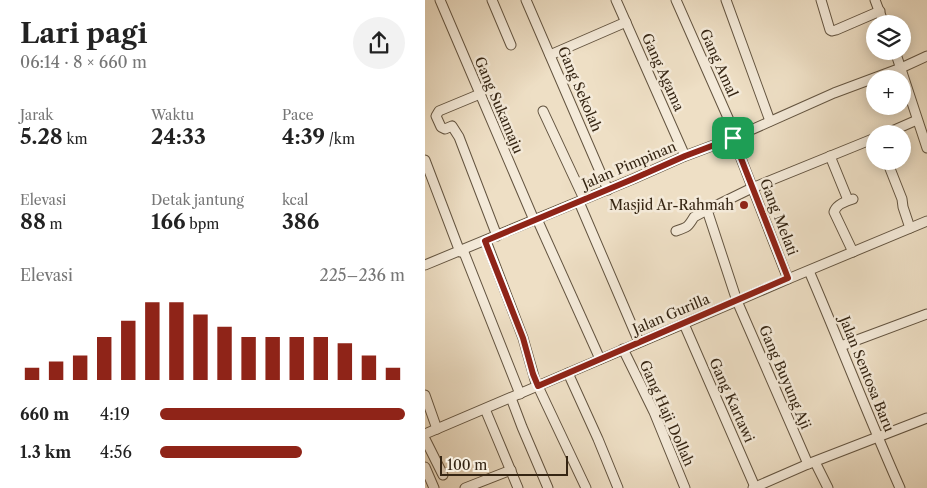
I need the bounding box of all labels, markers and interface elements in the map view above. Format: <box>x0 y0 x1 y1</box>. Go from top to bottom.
map controls <box>866 15 911 170</box>
button: layers <box>866 15 911 60</box>
text: Lari pagi <box>20 16 147 50</box>
button: share <box>353 17 405 69</box>
street label: Gang Amal <box>696 26 742 100</box>
street label: Gang Agama <box>638 30 688 114</box>
street label: Gang Sekolah <box>554 43 606 135</box>
text: 06:14 · 8 × 660 m <box>20 52 147 72</box>
street label: Gang Sukamaju <box>470 54 528 157</box>
button: + <box>866 70 911 115</box>
text: Jarak <box>20 106 53 124</box>
text: Waktu <box>151 106 194 124</box>
text: Pace <box>282 106 314 124</box>
pin <box>712 117 754 159</box>
text: 5.28 <box>20 124 63 149</box>
text: 24:33 <box>151 124 206 149</box>
text: 4:39 <box>282 124 325 149</box>
icon: arrive <box>719 124 747 152</box>
button: − <box>866 125 911 170</box>
text: km <box>63 130 88 148</box>
text: /km <box>325 130 355 148</box>
street label: Jalan Pimpinan <box>577 137 679 194</box>
street label: Gang Melati <box>756 176 802 258</box>
text: Elevasi <box>20 191 66 209</box>
text: Detak jantung <box>151 191 244 209</box>
text: kcal <box>282 191 308 209</box>
place label: Masjid Ar-Rahmah <box>609 196 734 214</box>
marker: Masjid Ar-Rahmah <box>738 199 750 211</box>
text: 88 <box>20 209 46 234</box>
text: 166 <box>151 209 186 234</box>
text: 386 <box>282 209 319 234</box>
text: m <box>46 215 63 233</box>
text: bpm <box>186 215 219 233</box>
text: Elevasi <box>20 265 73 285</box>
text: 225–236 m <box>319 265 405 285</box>
street label: Jalan Gurilla <box>628 289 713 339</box>
street label: Jalan Sentosa Baru <box>835 312 899 435</box>
street label: Gang Buyung Aji <box>755 322 815 432</box>
street label: Gang Kartawi <box>705 355 759 445</box>
street label: Gang Haji Dollah <box>636 357 699 469</box>
text: 660 m <box>20 404 69 424</box>
text: 4:19 <box>100 404 130 424</box>
text: 1.3 km <box>20 442 71 462</box>
text: 4:56 <box>100 442 132 462</box>
scale bar <box>440 453 567 476</box>
text: 100 m <box>447 456 487 474</box>

